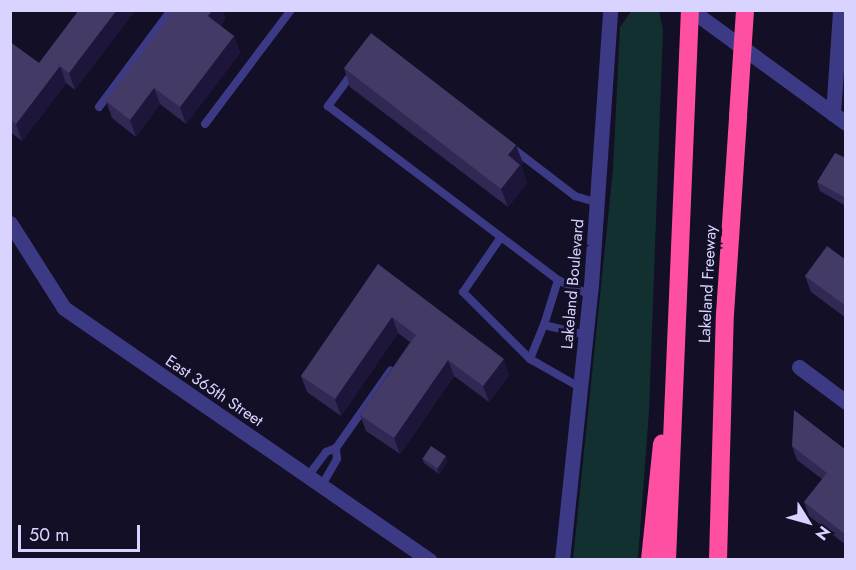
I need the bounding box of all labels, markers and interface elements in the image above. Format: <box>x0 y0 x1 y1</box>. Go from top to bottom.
street label: Lakeland Boulevard <box>558 218 588 350</box>
street label: Lakeland Freeway <box>695 224 721 344</box>
street label: East 365th Street <box>161 351 267 431</box>
north arrow <box>778 492 838 552</box>
scale bar <box>21 513 142 551</box>
text: N <box>810 521 836 545</box>
text: 50 m <box>29 522 69 548</box>

